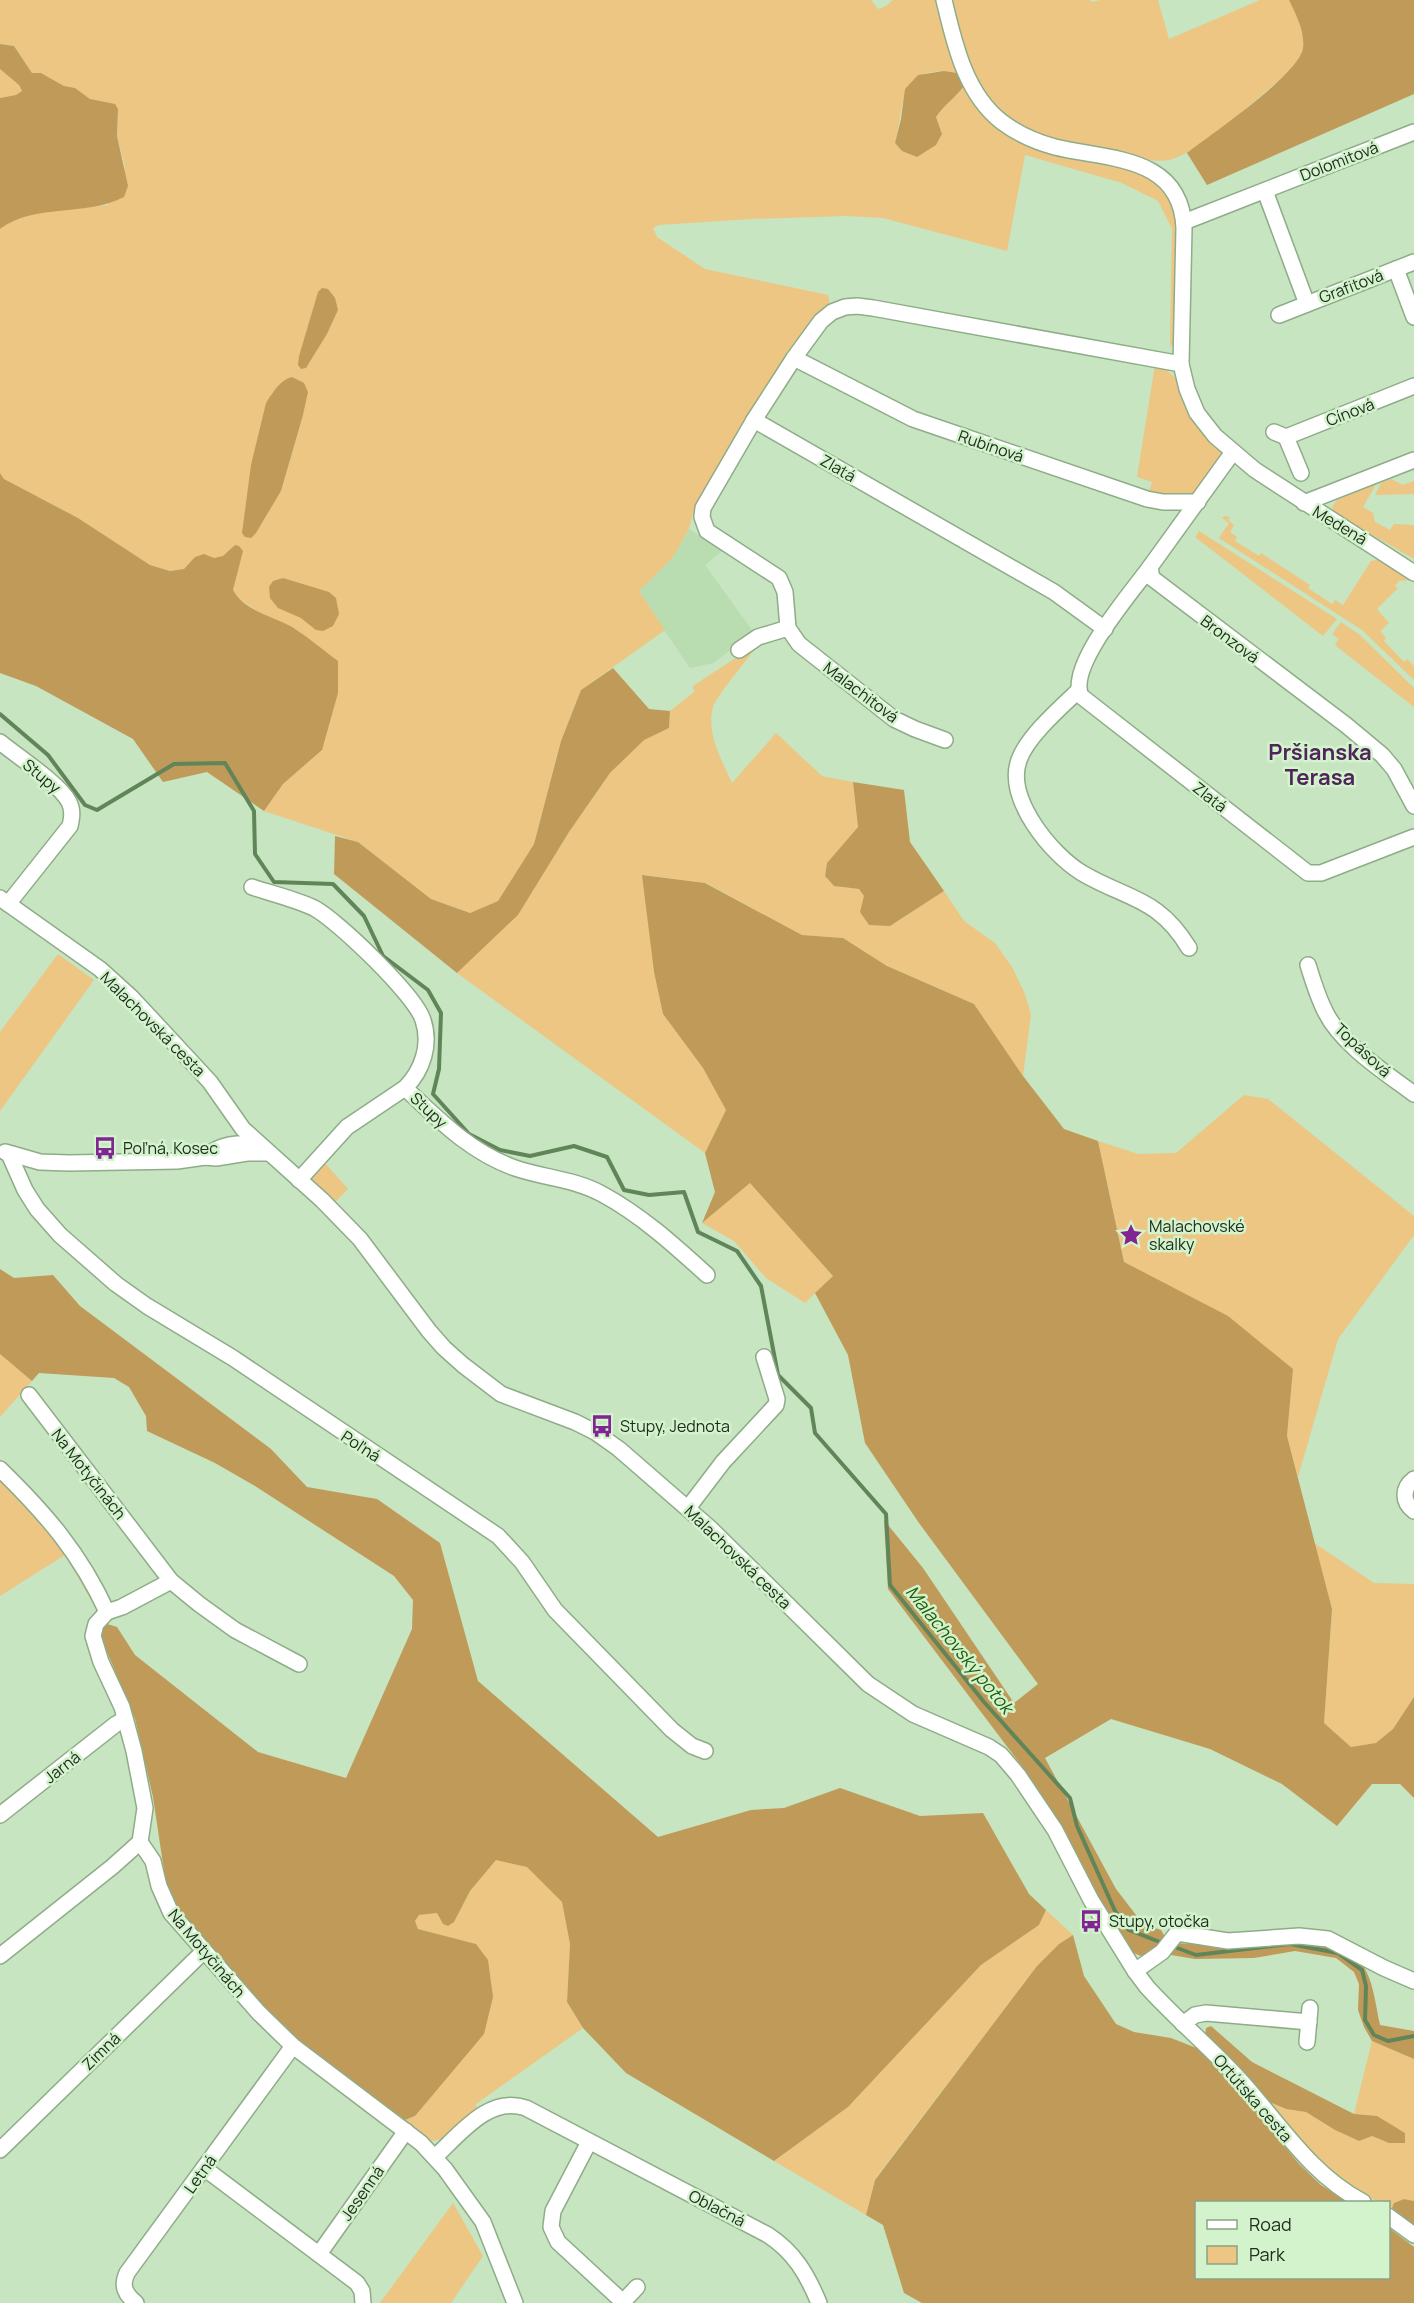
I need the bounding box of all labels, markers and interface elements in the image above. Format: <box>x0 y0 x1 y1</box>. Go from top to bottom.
street label: Dolomitová <box>1297 136 1381 186</box>
street label: Grafitová <box>1316 264 1386 308</box>
street label: Cínová <box>1323 393 1377 431</box>
street label: Rubínová <box>955 425 1027 467</box>
street label: Zlatá <box>816 449 860 487</box>
street label: Medená <box>1309 500 1371 550</box>
street label: Bronzová <box>1196 610 1264 668</box>
street label: Malachitová <box>819 656 903 728</box>
district label: Pršianska Terasa <box>1268 737 1372 792</box>
street label: Stupy <box>18 754 66 799</box>
street label: Zlatá <box>1188 777 1232 817</box>
street label: Malachovská cesta <box>96 967 210 1081</box>
street label: Topásová <box>1330 1018 1396 1082</box>
street label: Stupy <box>406 1087 453 1133</box>
bus stop icon: Poľná, Kosec <box>92 1135 118 1161</box>
place label: Poľná, Kosec <box>123 1137 218 1159</box>
place label: Malachovské skalky <box>1149 1215 1245 1255</box>
place icon: Malachovské skalky <box>1118 1222 1144 1248</box>
bus stop icon: Stupy, Jednota <box>589 1413 615 1439</box>
place label: Stupy, Jednota <box>620 1415 730 1437</box>
street label: Na Motyčinách <box>47 1424 131 1524</box>
street label: Poľná <box>337 1425 385 1467</box>
street label: Malachovská cesta <box>680 1500 796 1614</box>
water label: Malachovský potok <box>901 1580 1021 1720</box>
street label: Jarná <box>39 1746 85 1788</box>
street label: Na Motyčinách <box>163 1904 251 2002</box>
bus stop icon: Stupy, otočka <box>1078 1908 1104 1934</box>
place label: Stupy, otočka <box>1109 1910 1209 1932</box>
street label: Zimná <box>77 2027 125 2075</box>
street label: Ortútska cesta <box>1209 2049 1297 2147</box>
street label: Letná <box>179 2150 221 2198</box>
street label: Jesenná <box>335 2161 389 2225</box>
street label: Oblačná <box>685 2184 749 2232</box>
legend <box>1195 2201 1390 2279</box>
text: Road <box>1249 2212 1292 2236</box>
text: Park <box>1249 2242 1286 2266</box>

